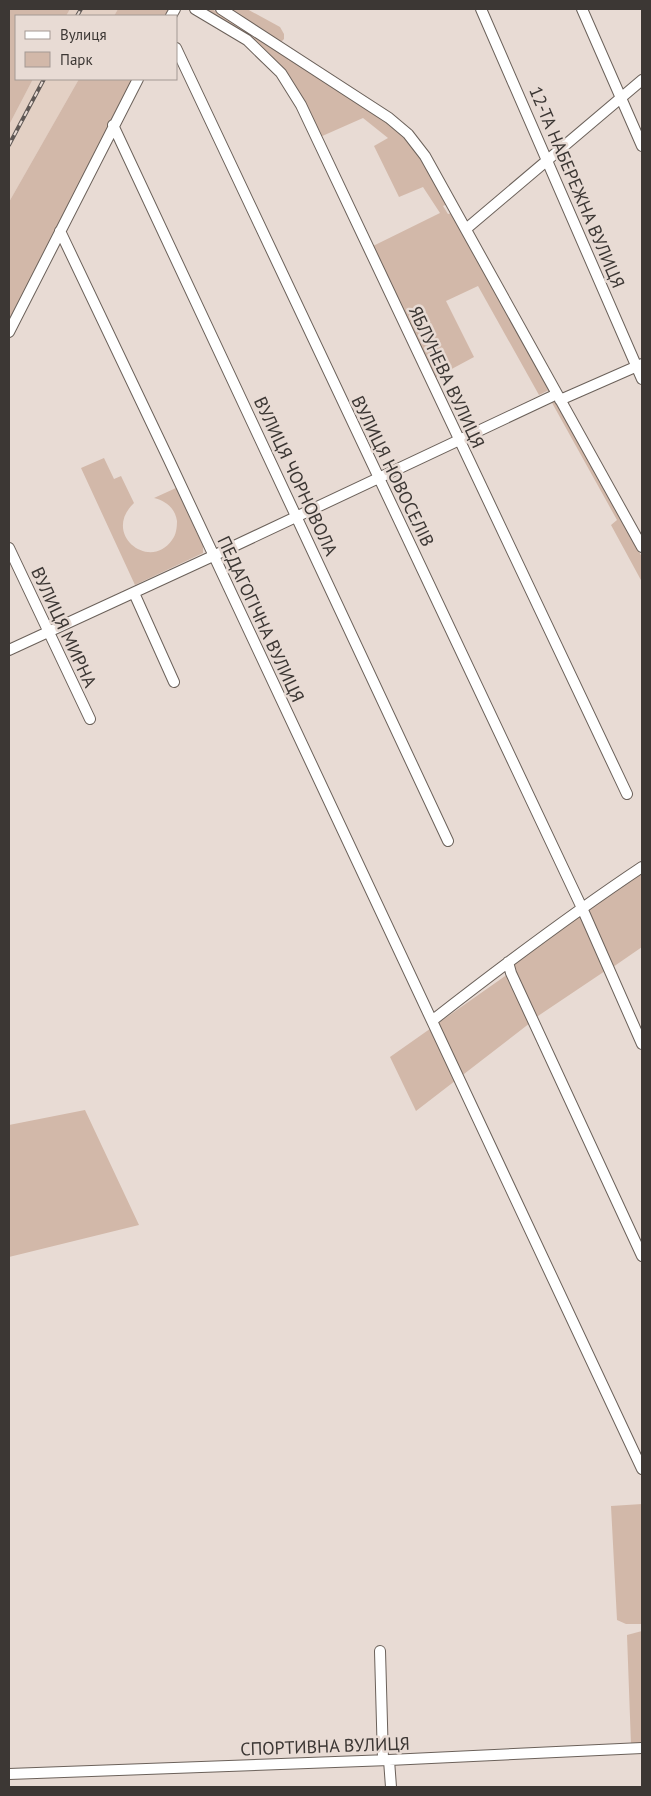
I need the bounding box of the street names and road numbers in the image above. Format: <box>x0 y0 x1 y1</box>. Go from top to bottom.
street label: 12-ТА НАБЕРЕЖНА ВУЛИЦЯ <box>524 83 630 291</box>
street label: ЯБЛУНЕВА ВУЛИЦЯ <box>404 302 490 452</box>
street label: ВУЛИЦЯ НОВОСЕЛІВ <box>347 392 439 550</box>
street label: ВУЛИЦЯ ЧОРНОВОЛА <box>249 393 343 560</box>
street label: ПЕДАГОГІЧНА ВУЛИЦЯ <box>212 532 310 706</box>
street label: ВУЛИЦЯ МИРНА <box>26 563 102 691</box>
street label: СПОРТИВНА ВУЛИЦЯ <box>240 1732 410 1760</box>

